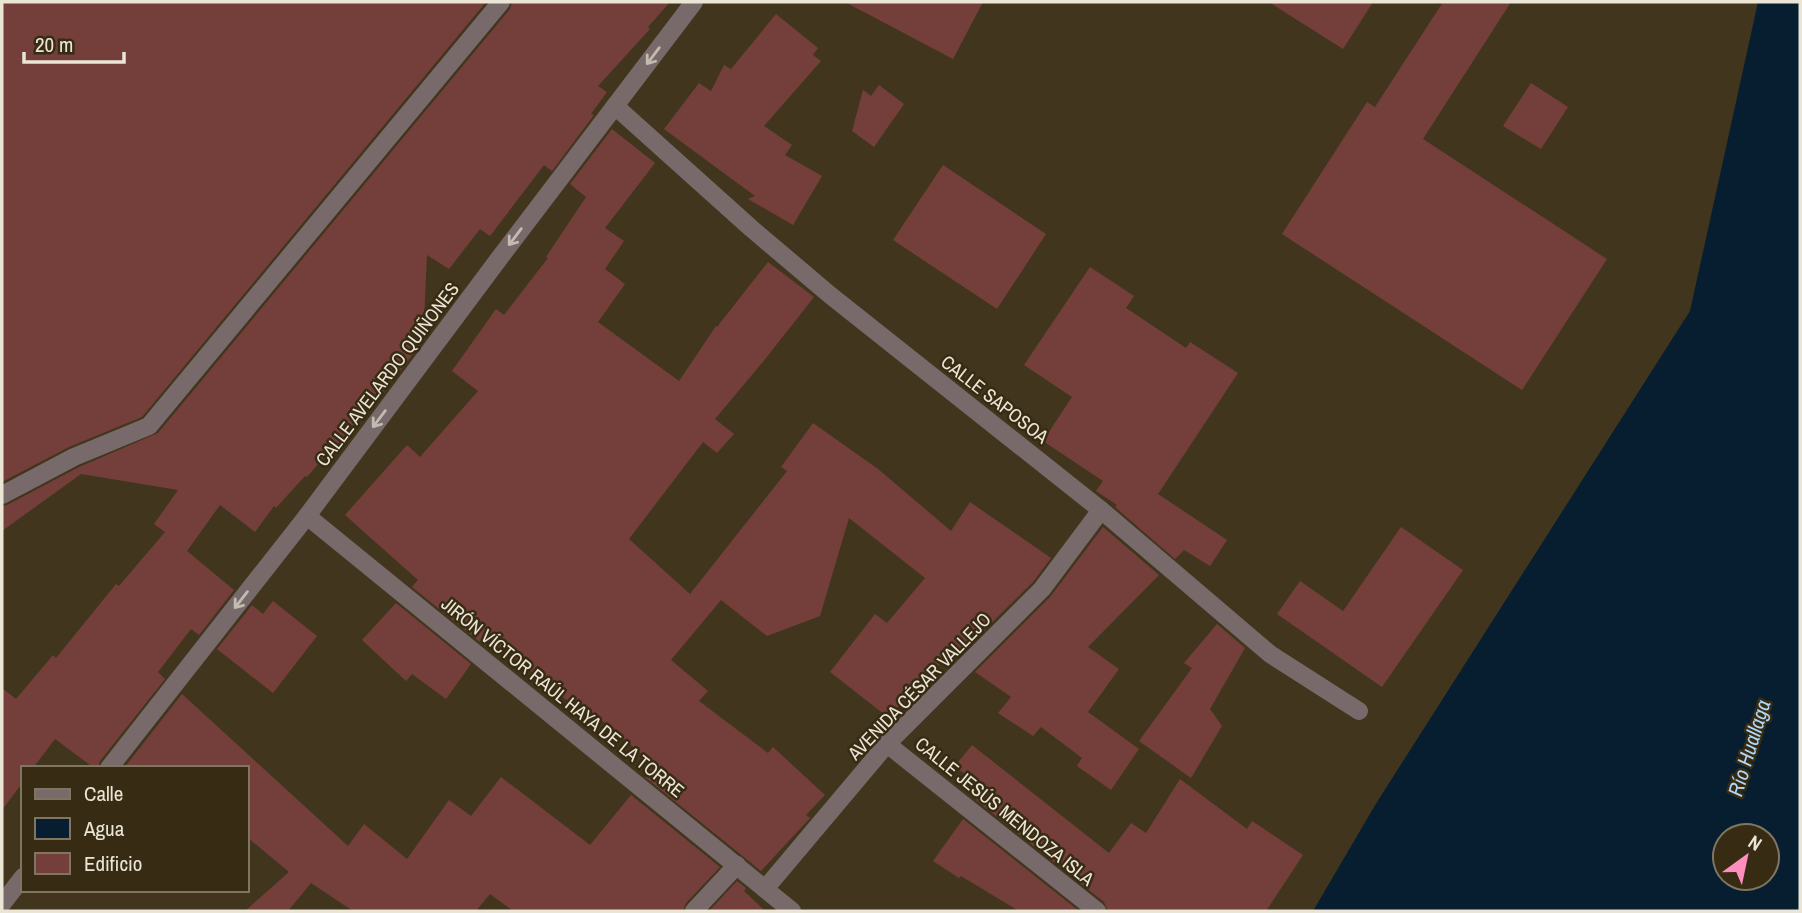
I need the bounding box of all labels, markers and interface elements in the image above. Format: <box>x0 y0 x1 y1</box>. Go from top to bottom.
scale bar <box>24 21 124 65</box>
text: 20 m <box>35 30 73 59</box>
one-way arrow <box>646 46 660 65</box>
one-way arrow <box>508 227 523 246</box>
street label: CALLE AVELARDO QUIÑONES <box>309 277 465 471</box>
street label: CALLE SAPOSOA <box>936 349 1055 450</box>
one-way arrow <box>372 410 387 429</box>
one-way arrow <box>234 590 249 609</box>
street label: JIRÓN VÍCTOR RAÚL HAYA DE LA TORRE <box>436 591 690 803</box>
street label: AVENIDA CÉSAR VALLEJO <box>841 606 996 766</box>
water label: Río Huallaga <box>1721 696 1777 800</box>
street label: CALLE JESÚS MENDOZA ISLA <box>910 731 1100 892</box>
legend <box>21 766 248 892</box>
text: Calle <box>84 779 123 808</box>
text: Agua <box>83 814 125 843</box>
north arrow <box>1711 822 1781 892</box>
text: N <box>1743 829 1767 857</box>
text: Edificio <box>84 849 142 878</box>

